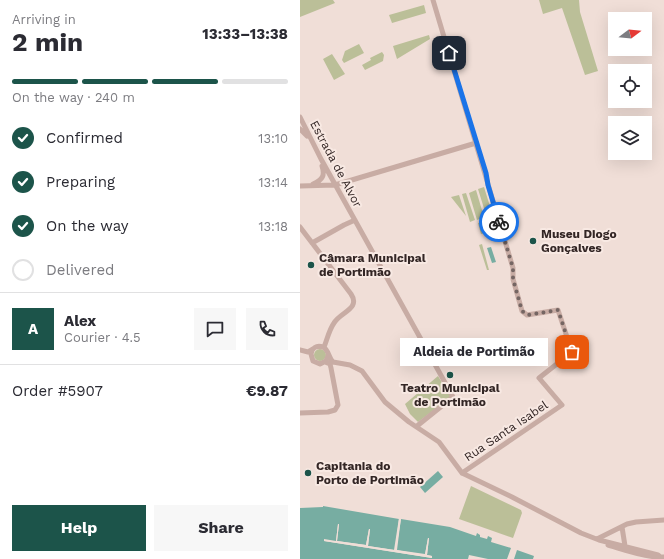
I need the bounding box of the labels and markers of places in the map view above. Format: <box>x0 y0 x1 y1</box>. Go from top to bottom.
pin <box>432 36 466 70</box>
place label: Museu Diogo Gonçalves <box>541 227 617 255</box>
marker: Museu Diogo Gonçalves <box>528 236 538 246</box>
place label: Câmara Municipal de Portimão <box>319 251 426 279</box>
marker: Câmara Municipal de Portimão <box>306 260 316 270</box>
pin <box>555 335 589 369</box>
callout: Aldeia de Portimão <box>400 338 548 366</box>
marker: Teatro Municipal de Portimão <box>445 370 455 380</box>
place label: Teatro Municipal de Portimão <box>400 381 500 409</box>
place label: Capitania do Porto de Portimão <box>316 459 424 487</box>
marker: Capitania do Porto de Portimão <box>303 468 313 478</box>

